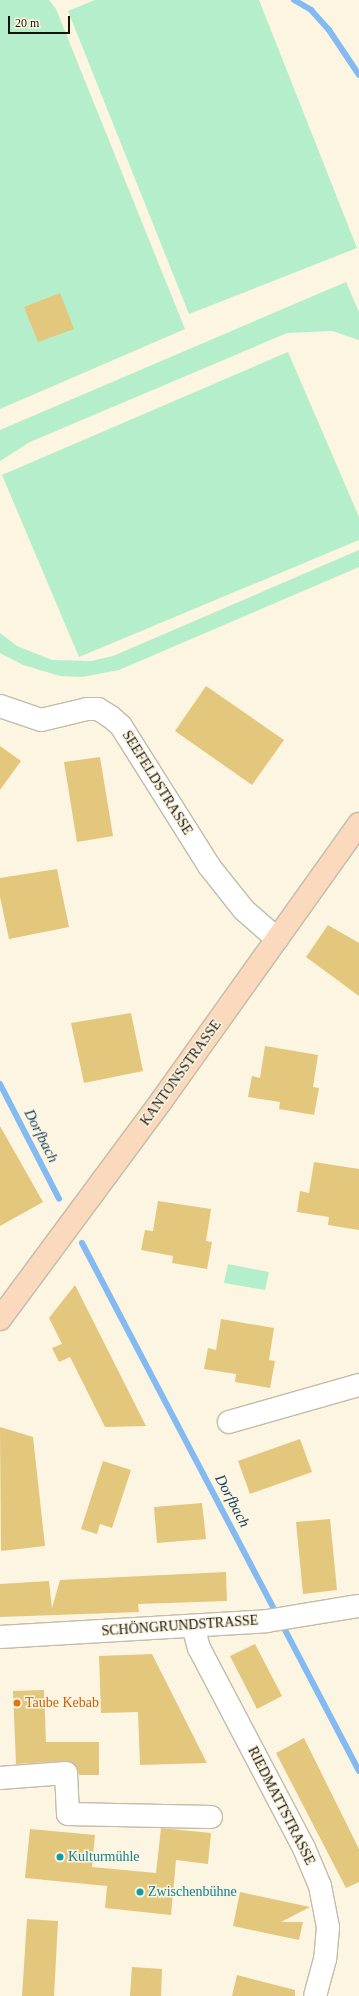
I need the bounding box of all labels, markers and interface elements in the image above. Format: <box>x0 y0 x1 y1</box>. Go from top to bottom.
scale bar <box>10 8 72 34</box>
text: 20 m <box>15 16 39 30</box>
street label: SEEFELDSTRASSE <box>118 728 196 838</box>
street label: KANTONSSTRASSE <box>137 1017 225 1129</box>
water label: Dorfbach <box>20 1106 62 1166</box>
water label: Dorfbach <box>211 1471 253 1531</box>
street label: SCHÖNGRUNDSTRASSE <box>101 1612 259 1640</box>
place label: Taube Kebab <box>25 1695 99 1711</box>
marker: Taube Kebab <box>12 1698 22 1708</box>
street label: RIEDMATTSTRASSE <box>244 1744 318 1868</box>
place label: Kulturmühle <box>68 1849 140 1865</box>
marker: Kulturmühle <box>55 1852 65 1862</box>
place label: Zwischenbühne <box>148 1884 237 1900</box>
marker: Zwischenbühne <box>135 1887 145 1897</box>

